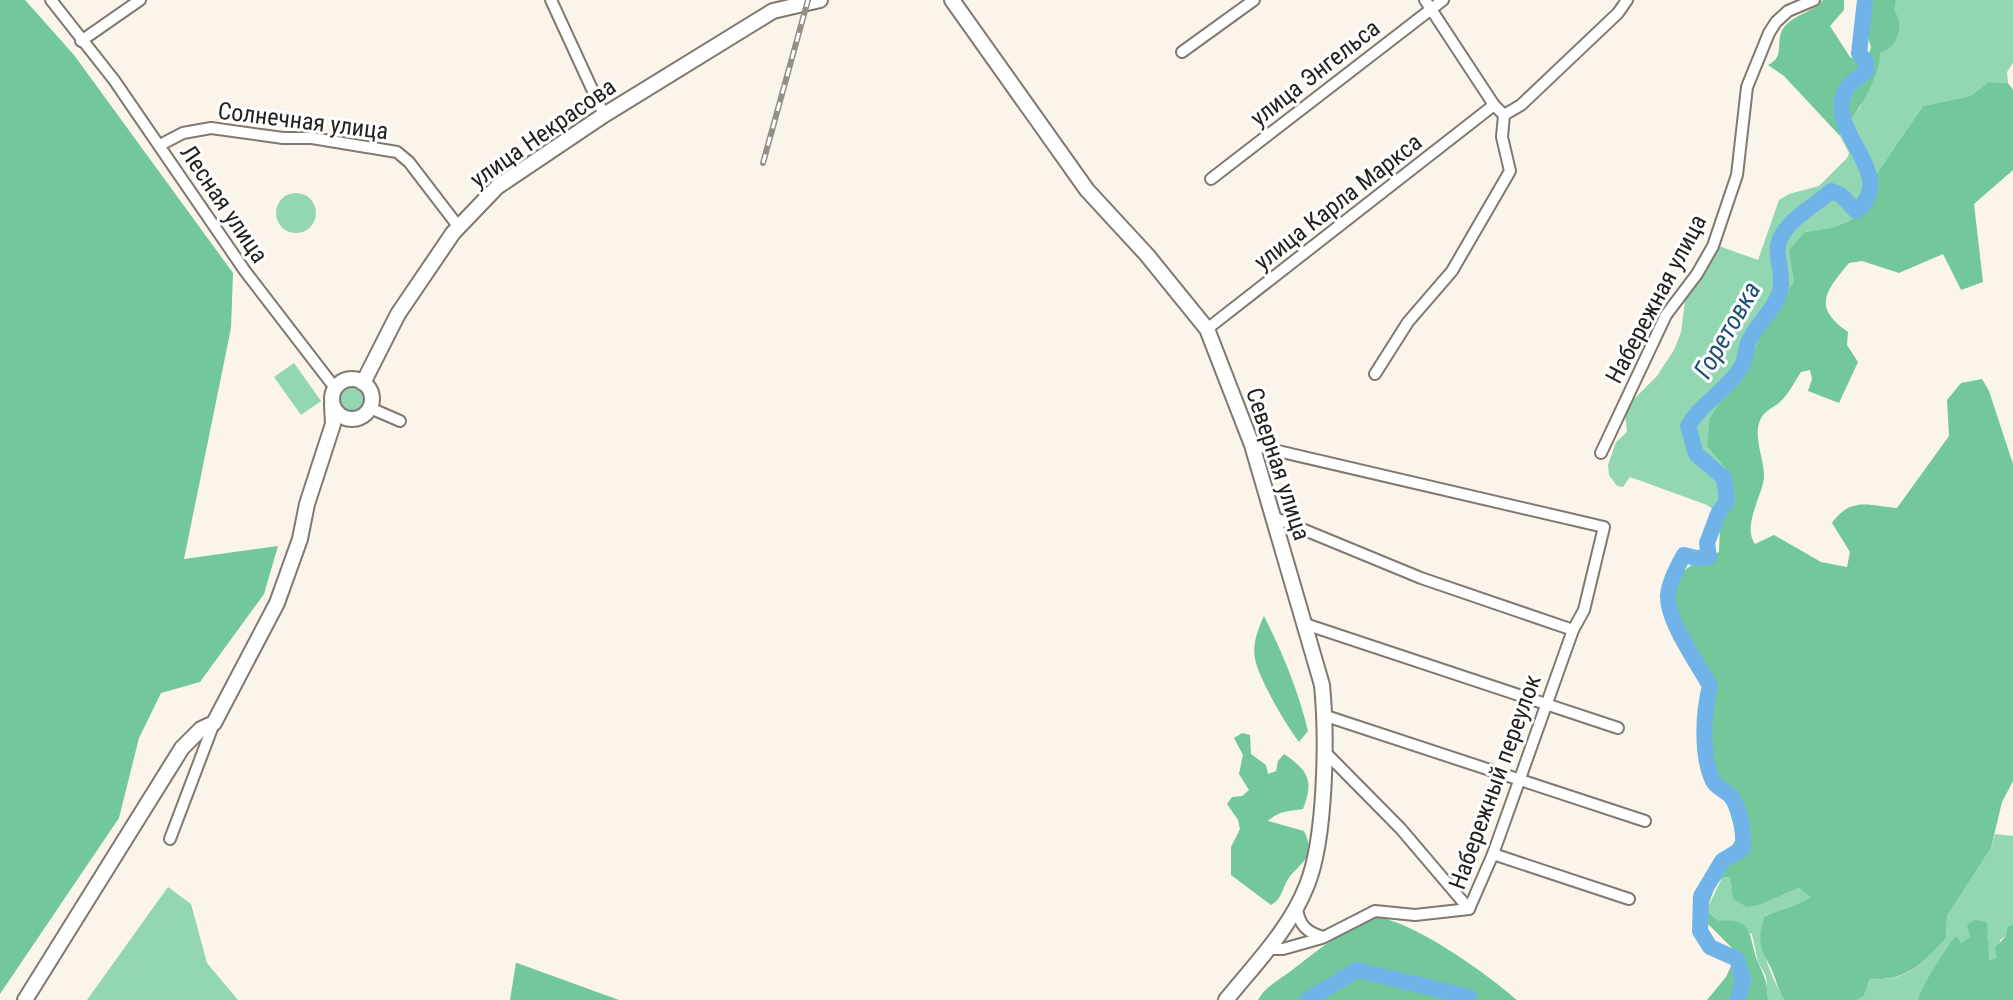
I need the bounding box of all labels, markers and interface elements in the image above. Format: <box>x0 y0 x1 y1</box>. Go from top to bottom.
street label: улица Энгельса <box>1245 14 1385 132</box>
street label: улица Некрасова <box>465 72 621 194</box>
street label: Солнечная улица <box>216 97 390 145</box>
street label: улица Карла Маркса <box>1249 128 1427 276</box>
street label: Лесная улица <box>174 140 274 268</box>
street label: Набережная улица <box>1600 210 1712 388</box>
water label: Горетовка <box>1687 276 1767 384</box>
street label: Северная улица <box>1240 384 1316 544</box>
street label: Набережный переулок <box>1443 670 1547 893</box>

